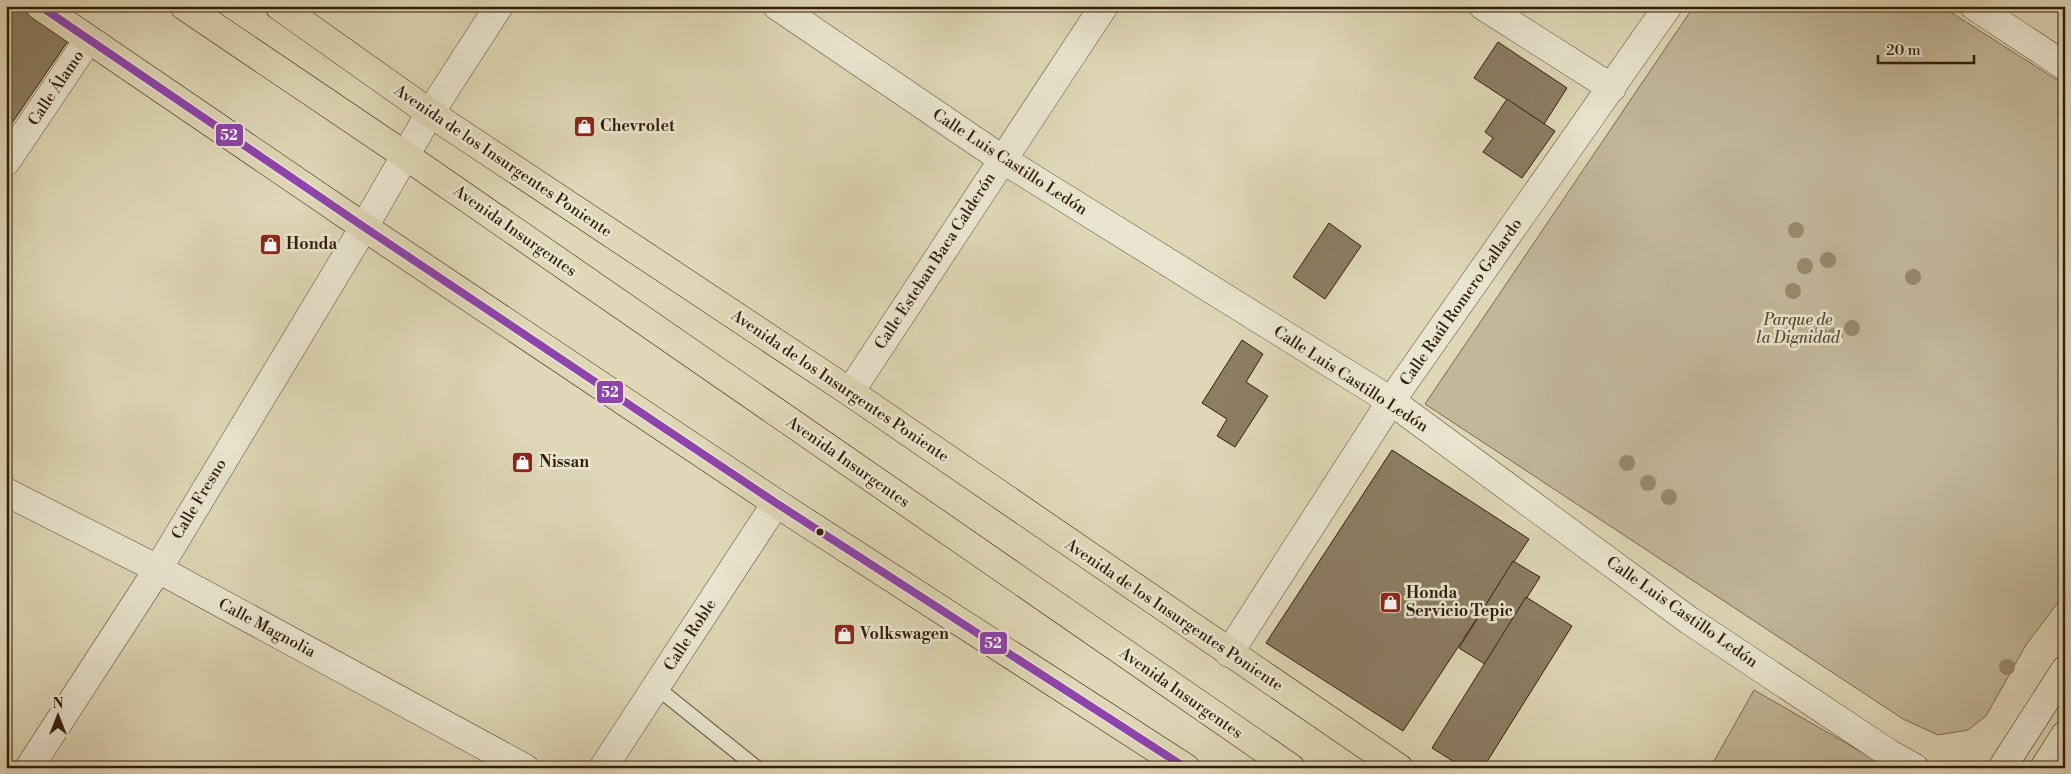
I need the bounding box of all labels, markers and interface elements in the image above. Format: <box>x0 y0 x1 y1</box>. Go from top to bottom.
scale bar <box>1878 32 1975 64</box>
text: 20 m <box>1886 41 1921 60</box>
street label: Calle Álamo <box>22 45 89 130</box>
street label: Avenida de los Insurgentes Poniente <box>389 80 616 242</box>
street label: Calle Luis Castillo Ledón <box>929 104 1092 220</box>
shop icon: Chevrolet <box>572 114 596 138</box>
place label: Chevrolet <box>600 116 675 136</box>
line badge: 52 <box>215 123 244 147</box>
text: 52 <box>220 127 238 145</box>
street label: Calle Esteban Baca Calderón <box>870 168 1000 353</box>
street label: Avenida Insurgentes <box>449 180 581 281</box>
street label: Calle Raúl Romero Gallardo <box>1395 214 1527 390</box>
shop icon: Honda <box>258 232 282 256</box>
place label: Honda <box>286 234 338 254</box>
street label: Avenida de los Insurgentes Poniente <box>726 305 953 467</box>
park label: Parque de la Dignidad <box>1756 310 1841 348</box>
street label: Calle Luis Castillo Ledón <box>1270 321 1433 437</box>
line badge: 52 <box>596 380 624 404</box>
text: 52 <box>601 384 619 402</box>
street label: Avenida Insurgentes <box>782 411 914 512</box>
shop icon: Nissan <box>511 450 535 474</box>
place label: Nissan <box>539 452 589 472</box>
street label: Calle Fresno <box>167 455 231 543</box>
unlabelled marker <box>815 527 825 537</box>
street label: Avenida de los Insurgentes Poniente <box>1060 534 1287 696</box>
street label: Calle Luis Castillo Ledón <box>1602 552 1762 672</box>
place label: Honda Servicio Tepic <box>1406 583 1513 621</box>
shop icon: Honda Servicio Tepic <box>1378 590 1402 614</box>
street label: Calle Magnolia <box>215 594 320 662</box>
street label: Calle Roble <box>659 595 721 675</box>
shop icon: Volkswagen <box>832 622 856 646</box>
place label: Volkswagen <box>859 624 949 644</box>
line badge: 52 <box>979 631 1008 655</box>
text: 52 <box>984 635 1002 653</box>
street label: Avenida Insurgentes <box>1115 642 1247 743</box>
north arrow <box>32 692 82 742</box>
text: N <box>52 695 64 713</box>

